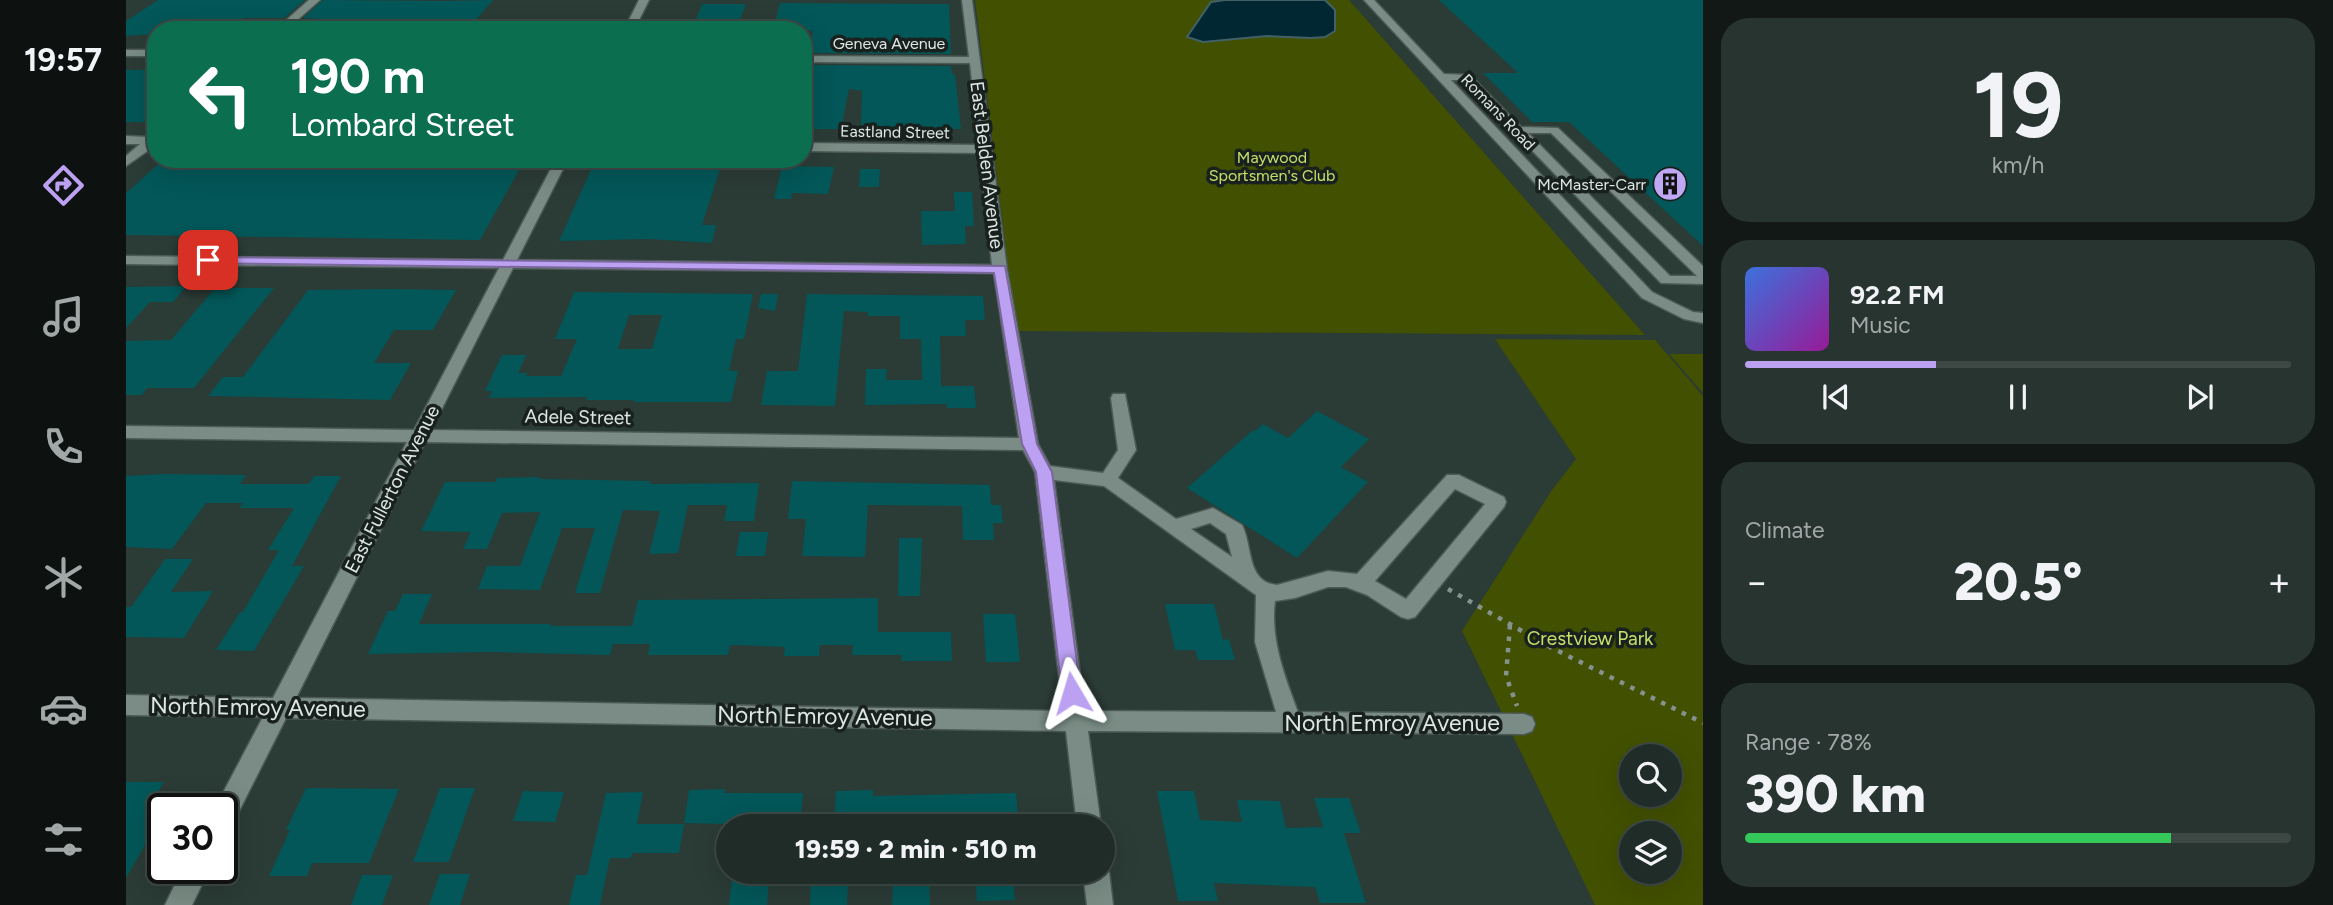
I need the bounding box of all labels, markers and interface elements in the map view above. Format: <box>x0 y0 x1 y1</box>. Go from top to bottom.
street label: Geneva Avenue <box>833 34 946 53</box>
text: 19:57 <box>24 41 102 79</box>
text: 190 m <box>290 46 425 105</box>
icon: left <box>175 49 266 140</box>
text: 19 <box>1972 51 2064 160</box>
street label: Romans Road <box>1457 70 1539 154</box>
street label: East Belden Avenue <box>965 80 1009 250</box>
text: Lombard Street <box>290 106 515 144</box>
street label: Eastland Street <box>840 122 950 142</box>
park label: Maywood Sportsmen's Club <box>1209 148 1335 185</box>
text: km/h <box>1992 151 2044 179</box>
icon: directions <box>39 161 88 210</box>
building icon: McMaster-Carr <box>1651 165 1689 203</box>
place label: McMaster-Carr <box>1537 175 1647 194</box>
pin <box>178 230 238 290</box>
icon: arrive <box>189 241 227 279</box>
text: 92.2 FM <box>1850 279 1945 311</box>
icon: music <box>39 292 88 341</box>
text: Music <box>1850 311 1911 339</box>
icon: previous <box>1817 378 1855 416</box>
icon: pause <box>1999 378 2037 416</box>
icon: next <box>2181 378 2219 416</box>
street label: East Fullerton Avenue <box>340 401 444 577</box>
street label: Adele Street <box>524 405 632 429</box>
icon: phone <box>39 422 88 471</box>
text: Climate <box>1745 516 1824 544</box>
text: 20.5° <box>1954 551 2082 613</box>
icon: climate <box>39 553 88 602</box>
text: − <box>1745 559 1769 605</box>
text: + <box>2267 559 2291 605</box>
park label: Crestview Park <box>1527 627 1654 650</box>
position arrow <box>1035 656 1109 730</box>
icon: car <box>39 684 88 733</box>
street label: North Emroy Avenue <box>150 691 366 723</box>
street label: North Emroy Avenue <box>717 700 933 732</box>
street label: North Emroy Avenue <box>1284 709 1500 737</box>
text: Range · 78% <box>1745 728 1872 756</box>
map controls <box>1619 744 1682 884</box>
button: search <box>1619 744 1682 807</box>
text: 390 km <box>1745 763 1926 825</box>
speed limit sign: 30 <box>147 793 238 884</box>
icon: filters <box>39 815 88 864</box>
button: layers <box>1619 821 1682 884</box>
text: 19:59 · 2 min · 510 m <box>795 833 1036 865</box>

